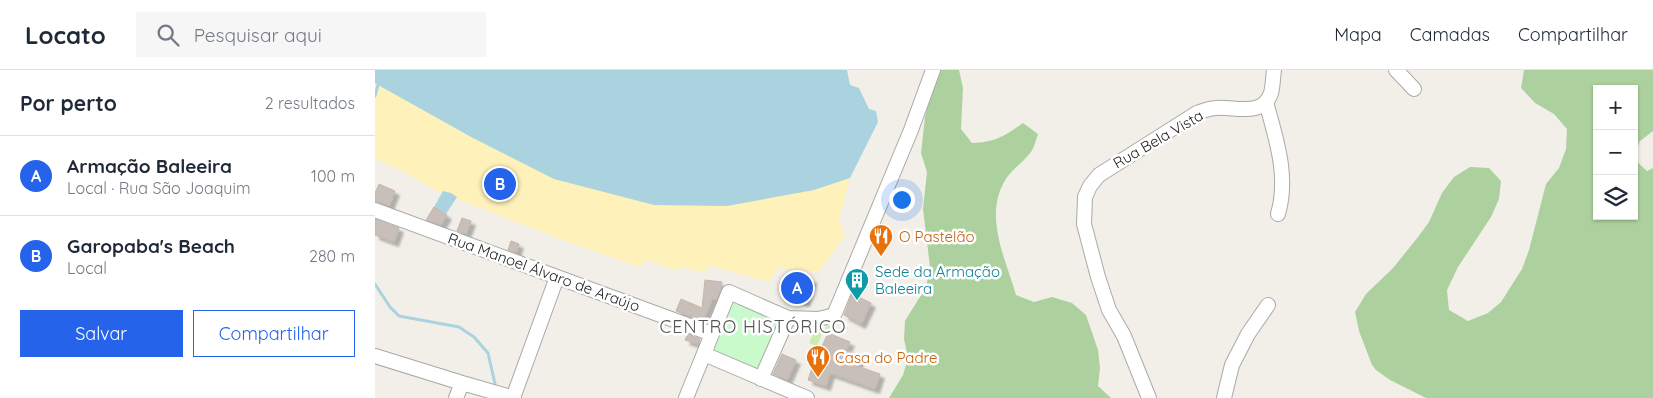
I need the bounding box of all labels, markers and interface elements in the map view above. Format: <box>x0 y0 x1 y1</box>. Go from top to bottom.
search box <box>136 12 486 57</box>
text: Locato <box>25 20 106 50</box>
icon: search <box>154 21 182 49</box>
text: Pesquisar aqui <box>194 23 322 47</box>
text: Mapa <box>1334 23 1382 46</box>
text: Camadas <box>1410 23 1490 46</box>
text: Compartilhar <box>1518 23 1628 46</box>
map controls <box>1593 85 1638 220</box>
button: + <box>1593 85 1638 130</box>
text: Por perto <box>20 90 117 116</box>
text: 2 resultados <box>265 93 355 113</box>
street label: Rua Bela Vista <box>1110 106 1206 172</box>
button: − <box>1593 130 1638 175</box>
text: Armação Baleeira <box>67 154 232 178</box>
pin: B <box>484 165 516 203</box>
text: A <box>31 166 41 186</box>
text: 100 m <box>311 166 355 186</box>
button: layers <box>1593 175 1638 220</box>
text: Local · Rua São Joaquim <box>67 178 250 198</box>
your location <box>889 187 915 213</box>
restaurant icon: O Pastelão <box>868 223 894 257</box>
place label: O Pastelão <box>899 227 975 246</box>
street label: Rua Manoel Álvaro de Araújo <box>445 228 643 316</box>
text: Garopaba's Beach <box>67 234 235 258</box>
text: B <box>31 246 41 266</box>
text: 280 m <box>309 246 355 266</box>
text: Local <box>67 258 107 278</box>
place label: Sede da Armação Baleeira <box>875 262 1000 298</box>
building icon: Sede da Armação Baleeira <box>844 267 870 301</box>
pin: A <box>781 269 813 307</box>
button: Salvar <box>20 310 183 357</box>
button: Compartilhar <box>193 310 355 357</box>
district label: CENTRO HISTÓRICO <box>660 315 846 338</box>
restaurant icon: Casa do Padre <box>805 344 831 378</box>
place label: Casa do Padre <box>835 348 937 367</box>

